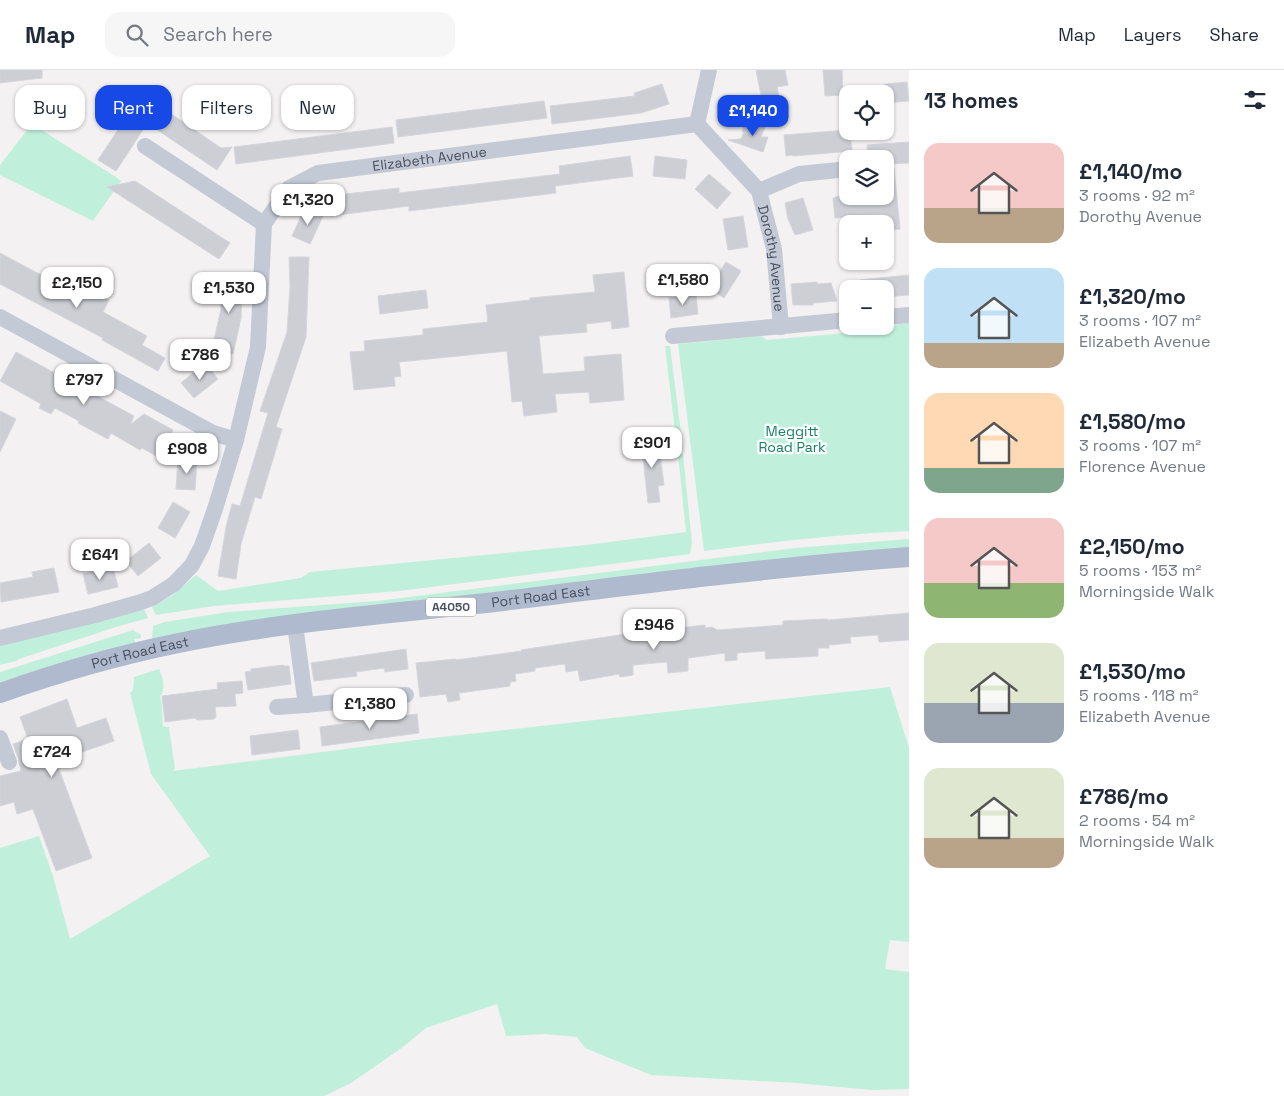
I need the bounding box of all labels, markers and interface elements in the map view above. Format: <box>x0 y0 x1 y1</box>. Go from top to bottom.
search box <box>105 12 455 57</box>
text: Map <box>25 19 75 50</box>
icon: search <box>123 21 151 49</box>
text: Search here <box>163 22 273 47</box>
text: Map <box>1058 23 1096 46</box>
text: Layers <box>1124 23 1181 46</box>
text: Share <box>1209 23 1259 46</box>
chip: Buy <box>15 85 85 130</box>
chip: Rent <box>95 85 172 130</box>
chip: Filters <box>182 85 271 130</box>
chip: New <box>281 85 354 130</box>
map controls <box>839 85 894 335</box>
button: locate <box>839 85 894 140</box>
icon: filters <box>1241 86 1269 114</box>
text: 13 homes <box>924 87 1018 114</box>
pin: £1,140 <box>712 94 794 137</box>
text: £1,140 <box>728 100 778 121</box>
street label: Elizabeth Avenue <box>371 142 488 175</box>
button: layers <box>839 150 894 205</box>
text: £1,140/mo <box>1079 158 1182 185</box>
icon: home <box>964 163 1024 223</box>
pin: £1,320 <box>267 184 349 226</box>
text: 3 rooms · 92 m² <box>1079 185 1195 206</box>
text: £1,320 <box>282 189 334 210</box>
street label: Dorothy Avenue <box>754 203 789 312</box>
text: Dorothy Avenue <box>1079 206 1202 227</box>
button: + <box>839 215 894 270</box>
pin: £1,580 <box>642 264 724 306</box>
pin: £2,150 <box>36 266 118 309</box>
text: £1,580 <box>657 269 709 290</box>
text: £2,150 <box>52 272 102 293</box>
pin: £1,530 <box>188 272 270 314</box>
text: £1,530 <box>203 277 255 298</box>
button: − <box>839 280 894 335</box>
text: £1,320/mo <box>1079 283 1186 310</box>
icon: home <box>964 288 1024 348</box>
text: 3 rooms · 107 m² <box>1079 310 1201 331</box>
text: Elizabeth Avenue <box>1079 331 1210 352</box>
pin: £786 <box>170 338 230 381</box>
text: £786 <box>181 344 219 365</box>
pin: £797 <box>54 364 114 406</box>
text: £797 <box>65 369 103 390</box>
text: £1,580/mo <box>1079 408 1186 435</box>
icon: home <box>964 413 1024 473</box>
park label: Meggitt Road Park <box>758 422 826 456</box>
pin: £901 <box>622 426 682 469</box>
pin: £908 <box>157 432 217 475</box>
text: £901 <box>633 432 671 453</box>
text: 3 rooms · 107 m² <box>1079 435 1201 456</box>
text: £908 <box>167 438 207 459</box>
text: Florence Avenue <box>1079 456 1206 477</box>
text: £2,150/mo <box>1079 533 1185 560</box>
pin: £641 <box>70 538 130 581</box>
icon: home <box>964 538 1024 598</box>
text: £641 <box>82 544 118 565</box>
text: 5 rooms · 153 m² <box>1079 560 1201 581</box>
street label: Port Road East <box>490 581 592 611</box>
text: Morningside Walk <box>1079 581 1214 602</box>
road number: A4050 <box>426 598 476 616</box>
pin: £946 <box>624 608 684 651</box>
text: £946 <box>634 614 674 635</box>
street label: Port Road East <box>89 632 190 673</box>
text: £1,530/mo <box>1079 658 1186 685</box>
icon: home <box>964 663 1024 723</box>
text: 5 rooms · 118 m² <box>1079 685 1199 706</box>
pin: £1,380 <box>329 688 411 730</box>
text: £1,380 <box>344 693 396 714</box>
text: Elizabeth Avenue <box>1079 706 1210 727</box>
pin: £724 <box>22 736 82 778</box>
text: £724 <box>33 741 71 762</box>
text: £786/mo <box>1079 783 1169 810</box>
icon: home <box>964 788 1024 848</box>
text: 2 rooms · 54 m² <box>1079 810 1195 831</box>
text: Morningside Walk <box>1079 831 1214 852</box>

